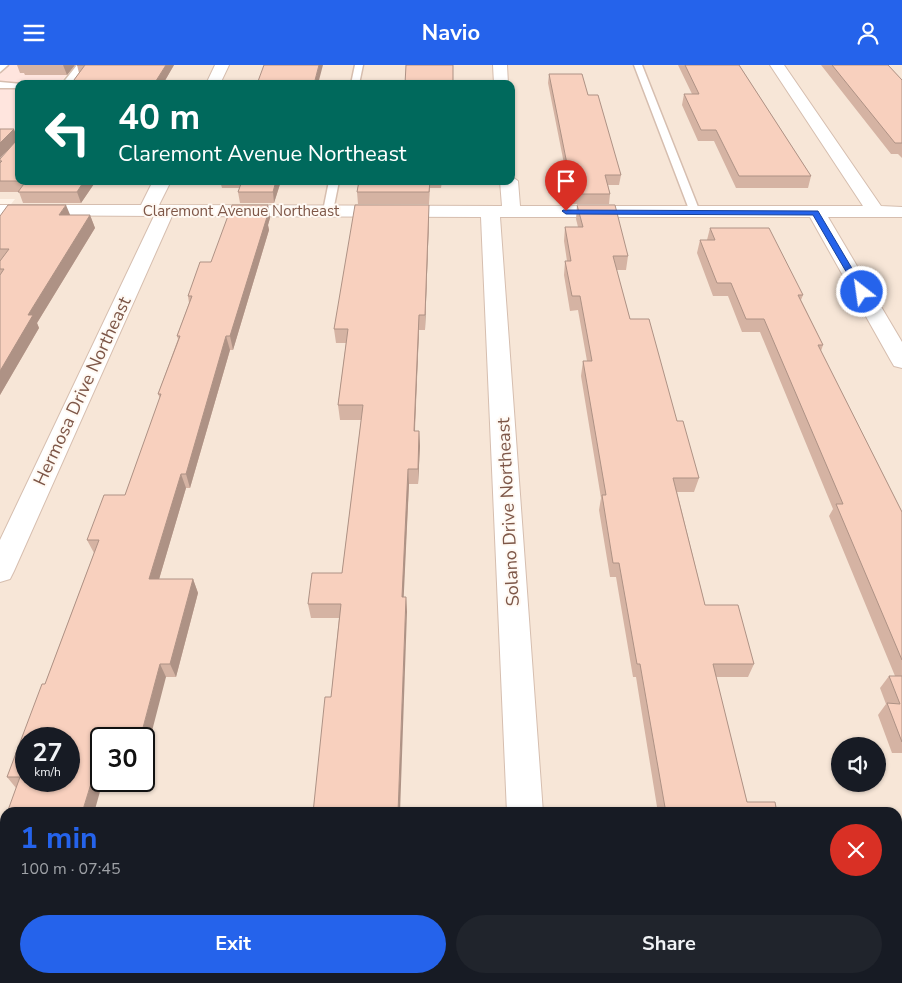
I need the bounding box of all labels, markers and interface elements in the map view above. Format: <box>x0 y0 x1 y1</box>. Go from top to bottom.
text: Navio <box>422 18 480 48</box>
icon: menu <box>20 19 48 47</box>
icon: person <box>854 19 882 47</box>
text: 40 m <box>118 94 200 141</box>
icon: left <box>35 100 100 165</box>
text: Claremont Avenue Northeast <box>118 139 407 169</box>
pin <box>545 160 587 211</box>
icon: arrive <box>552 167 580 195</box>
street label: Claremont Avenue Northeast <box>143 201 340 221</box>
position arrow <box>835 265 887 317</box>
street label: Hermosa Drive Northeast <box>28 292 137 489</box>
street label: Solano Drive Northeast <box>491 416 525 607</box>
speed limit sign: 30 <box>90 727 155 792</box>
text: 27 <box>32 736 63 770</box>
map controls <box>831 737 886 792</box>
button: sound <box>831 737 886 792</box>
text: km/h <box>34 764 61 780</box>
text: 1 min <box>20 818 98 859</box>
button: close <box>830 824 882 876</box>
text: 100 m · 07:45 <box>20 858 121 880</box>
button: Exit <box>20 915 446 973</box>
button: Share <box>456 915 882 973</box>

